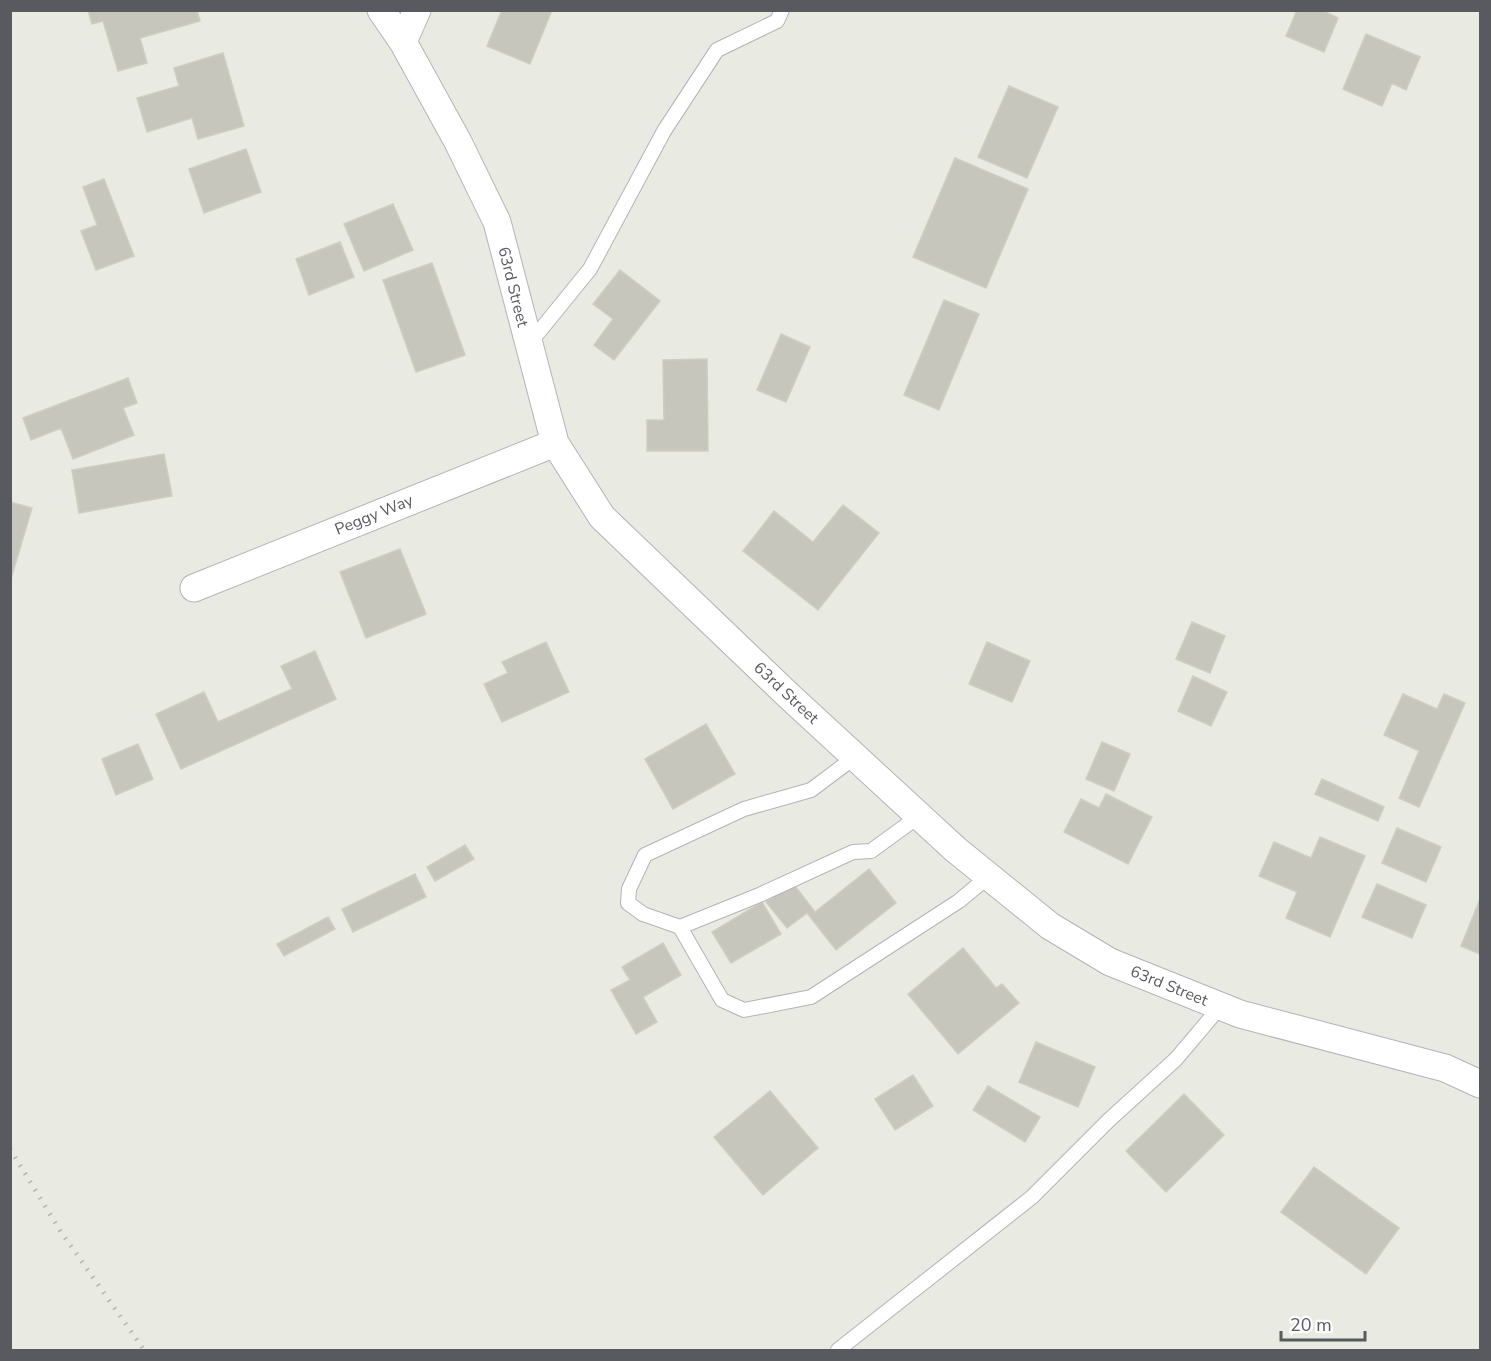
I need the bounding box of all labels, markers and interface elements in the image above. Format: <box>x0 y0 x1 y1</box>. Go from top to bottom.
street label: 63rd Street <box>492 245 534 330</box>
street label: Peggy Way <box>332 489 417 541</box>
street label: 63rd Street <box>749 657 824 729</box>
street label: 63rd Street <box>1127 960 1211 1012</box>
scale bar <box>1281 1304 1365 1342</box>
text: 20 m <box>1290 1313 1332 1337</box>

